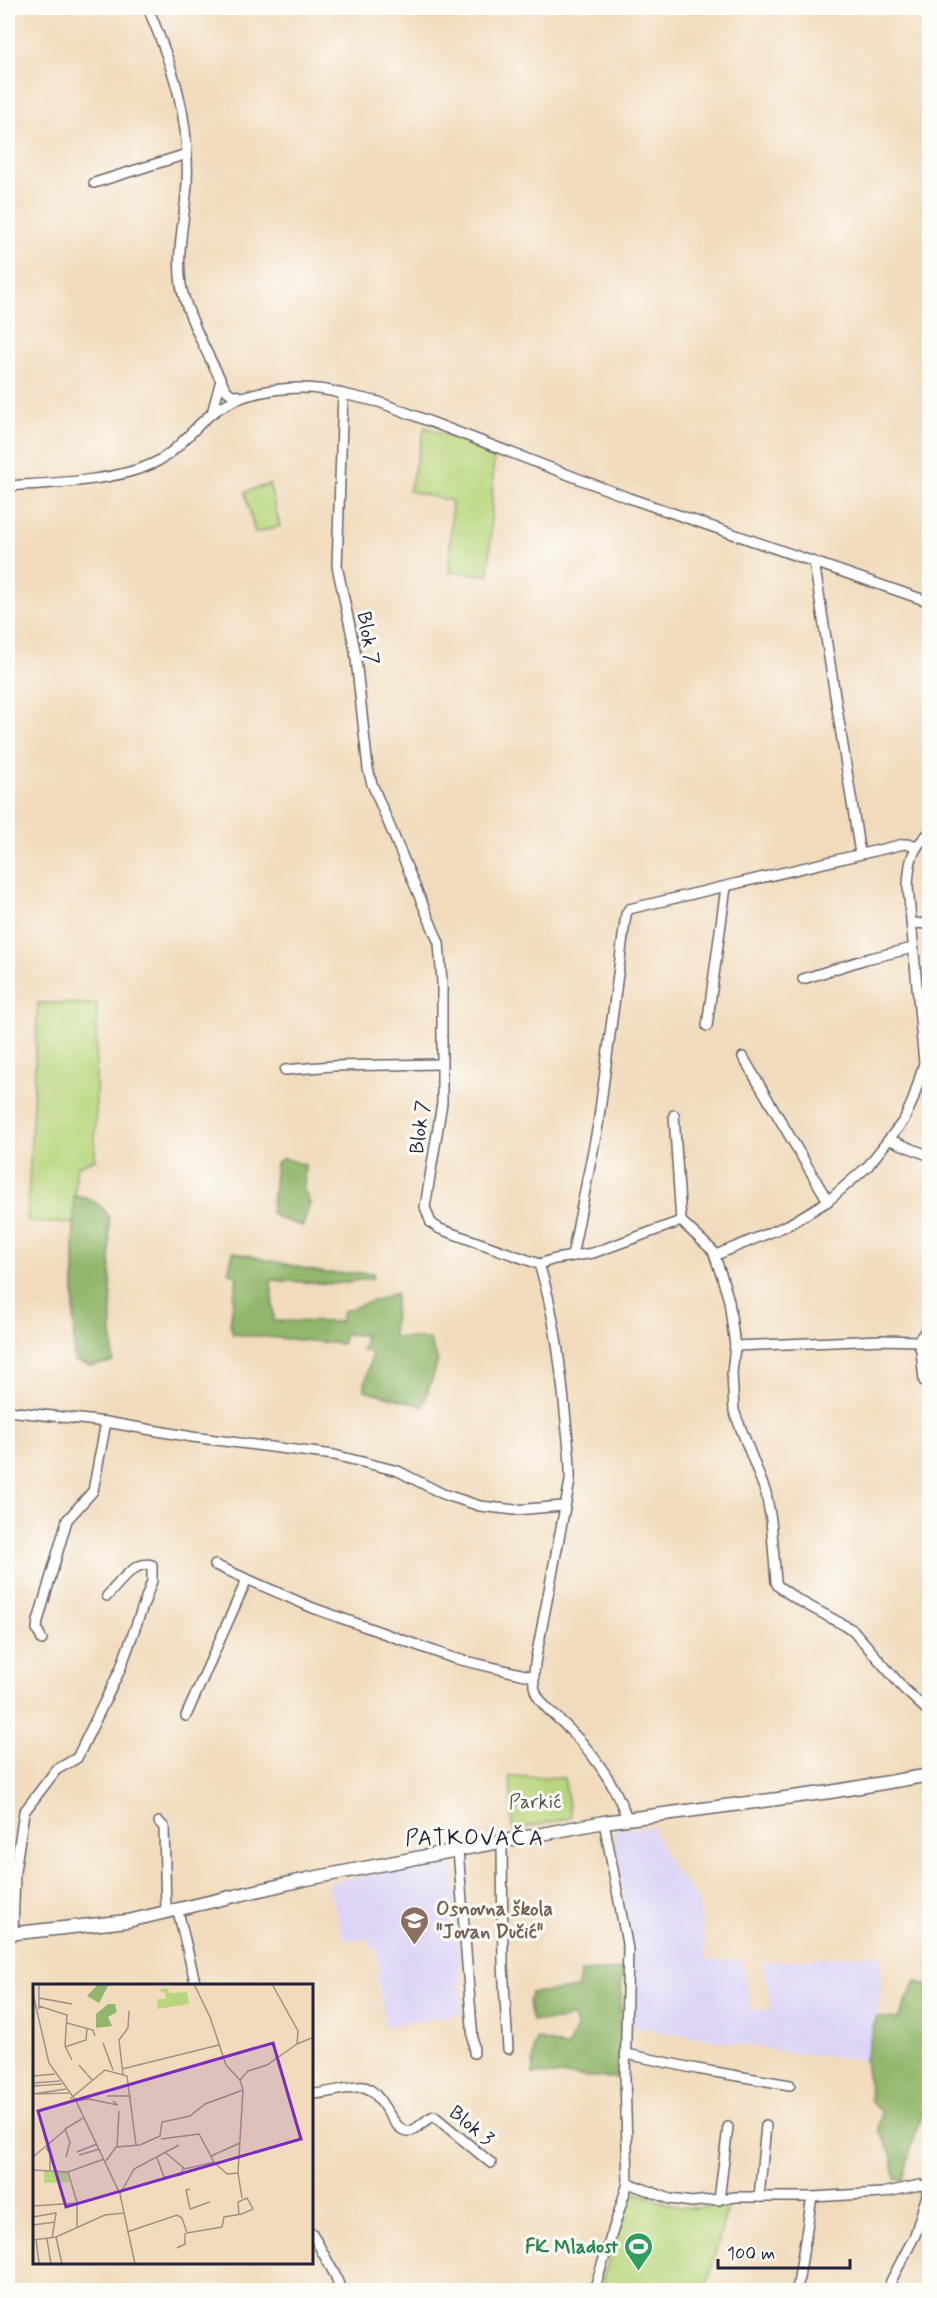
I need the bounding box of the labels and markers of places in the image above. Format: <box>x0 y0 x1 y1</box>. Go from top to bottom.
place label: Osnovna škola "Jovan Dučić" <box>436 1896 553 1946</box>
school or university icon: Osnovna škola "Jovan Dučić" <box>399 1904 431 1946</box>
sports icon: FK Mladost <box>623 2230 655 2272</box>
place label: FK Mladost <box>525 2234 618 2261</box>

